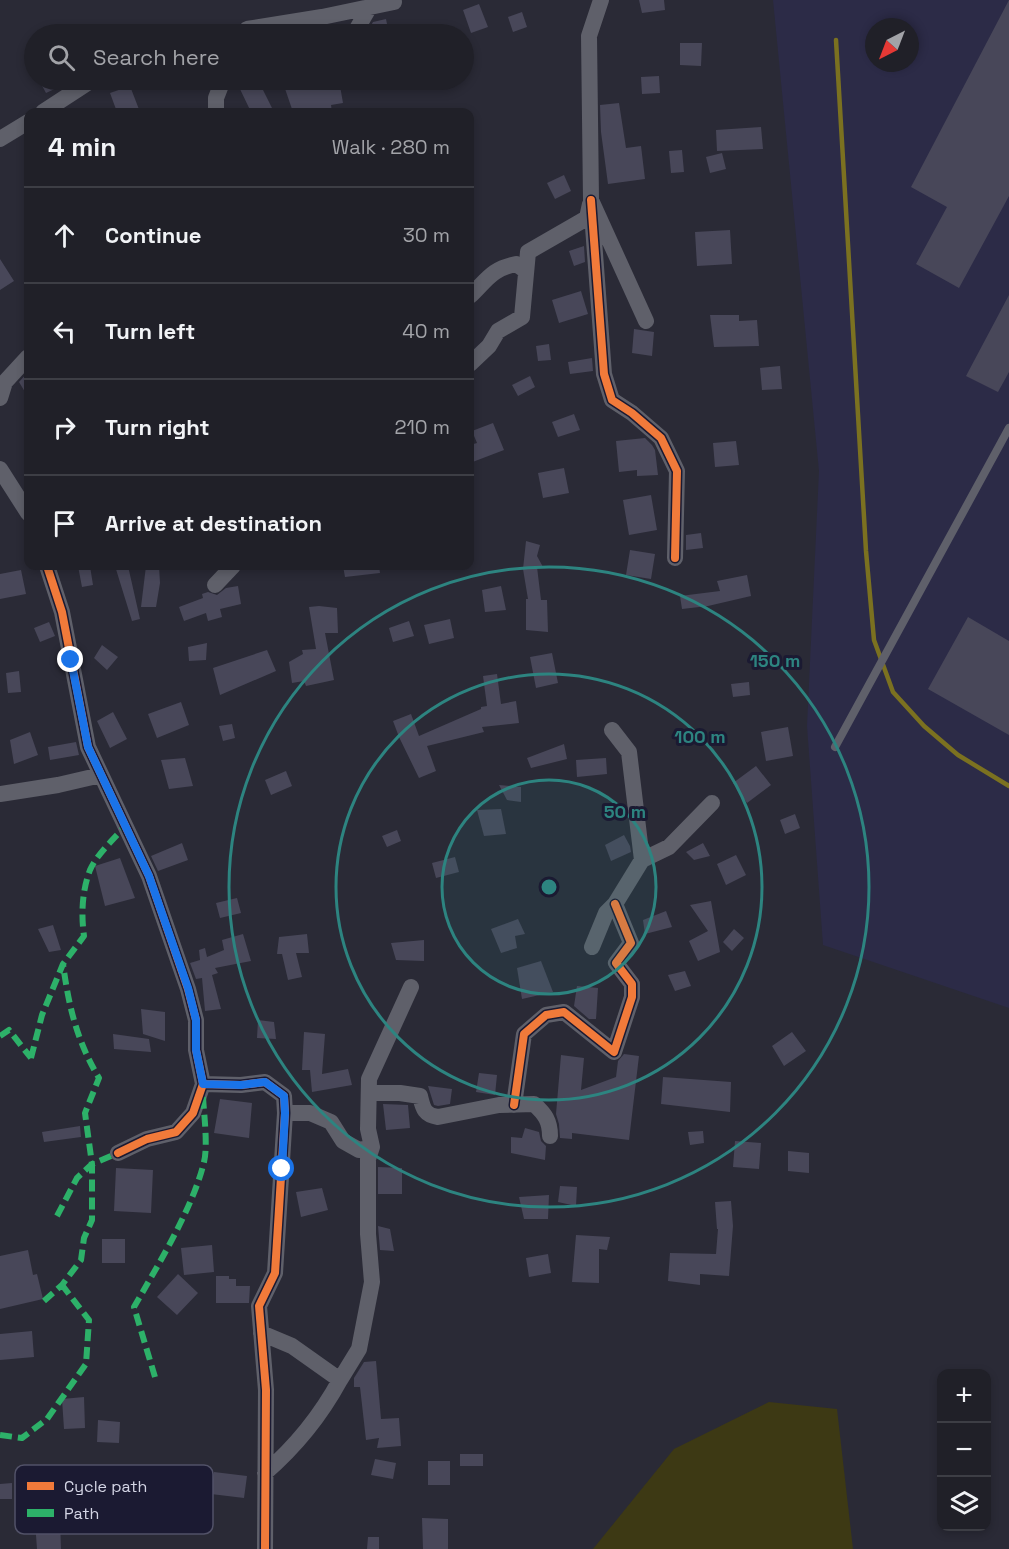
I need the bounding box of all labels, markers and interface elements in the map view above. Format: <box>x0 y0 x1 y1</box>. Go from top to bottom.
north arrow <box>865 18 919 72</box>
search box <box>24 24 474 90</box>
icon: search <box>45 41 78 74</box>
text: Search here <box>93 43 220 71</box>
text: 4 min <box>48 130 116 164</box>
text: Walk · 280 m <box>332 134 450 160</box>
icon: ahead <box>48 219 81 252</box>
text: Continue <box>105 221 201 249</box>
text: 30 m <box>403 222 450 248</box>
icon: left <box>48 315 81 348</box>
text: Turn left <box>105 317 195 345</box>
text: 40 m <box>402 318 450 344</box>
icon: right <box>48 411 81 444</box>
text: Turn right <box>105 413 210 441</box>
text: 210 m <box>394 414 450 440</box>
icon: arrive <box>48 507 81 540</box>
text: Arrive at destination <box>105 509 322 537</box>
route end <box>57 646 83 672</box>
text: 150 m <box>750 649 800 672</box>
text: 100 m <box>674 725 726 748</box>
text: 50 m <box>604 800 646 823</box>
centre of rings <box>539 877 559 897</box>
route start <box>268 1155 294 1181</box>
map controls <box>937 1369 991 1531</box>
button: + <box>937 1369 991 1423</box>
button: − <box>937 1423 991 1477</box>
legend <box>15 1465 213 1534</box>
text: Cycle path <box>64 1476 147 1497</box>
button: layers <box>937 1477 991 1531</box>
text: Path <box>64 1503 99 1524</box>

